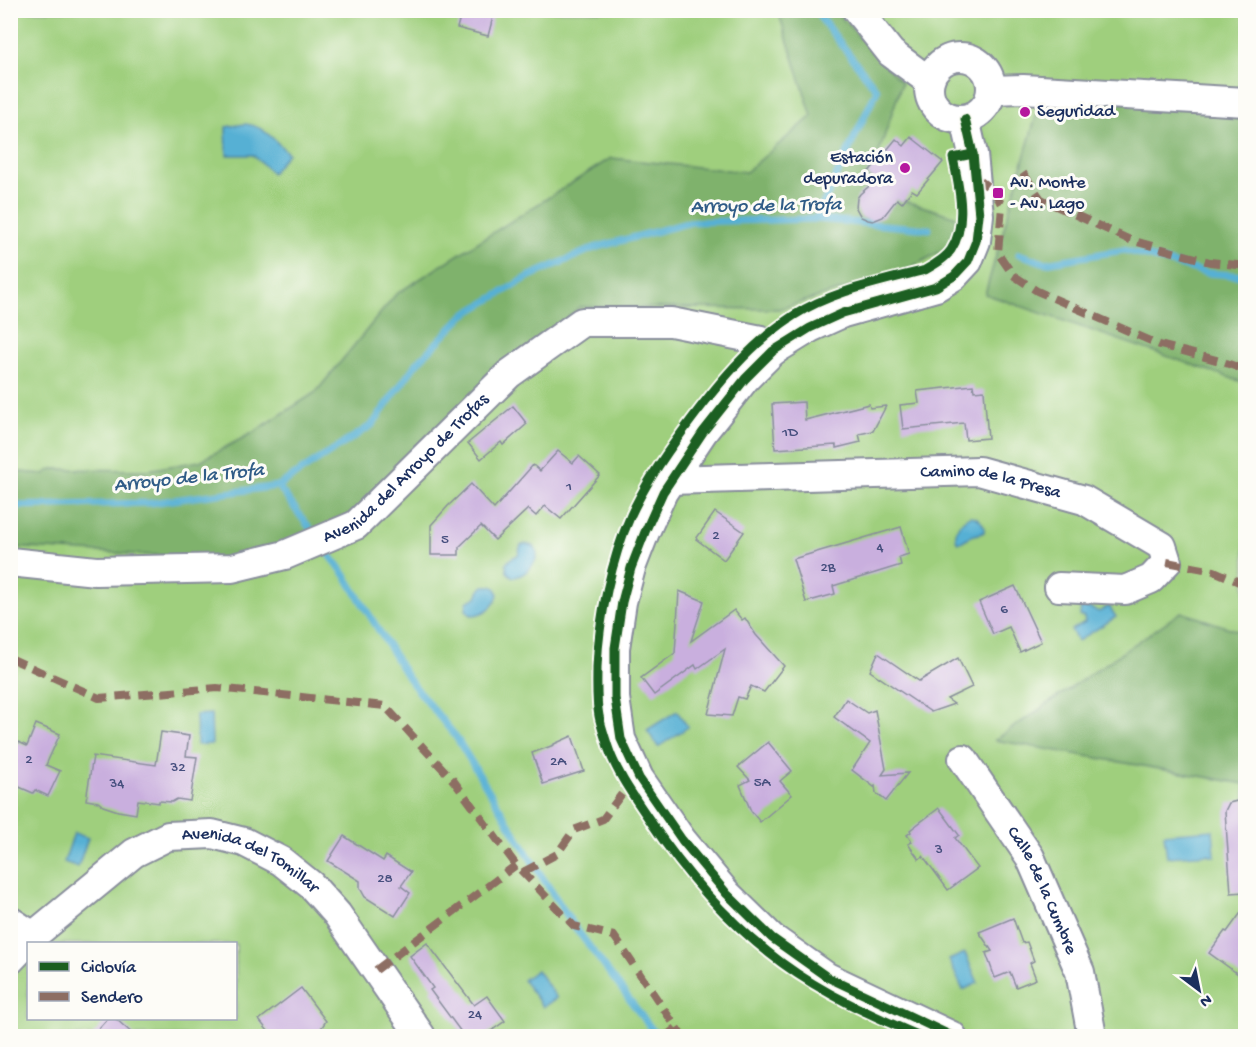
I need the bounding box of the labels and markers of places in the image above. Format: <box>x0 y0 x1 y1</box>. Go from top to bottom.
place label: Seguridad <box>1037 102 1116 123</box>
marker: Seguridad <box>1018 105 1032 119</box>
place label: Estación depuradora <box>803 148 894 190</box>
marker: Estación depuradora <box>898 161 912 175</box>
place label: Av. Monte - Av. Lago <box>1010 173 1086 215</box>
marker: Av. Monte - Av. Lago <box>991 186 1005 200</box>

